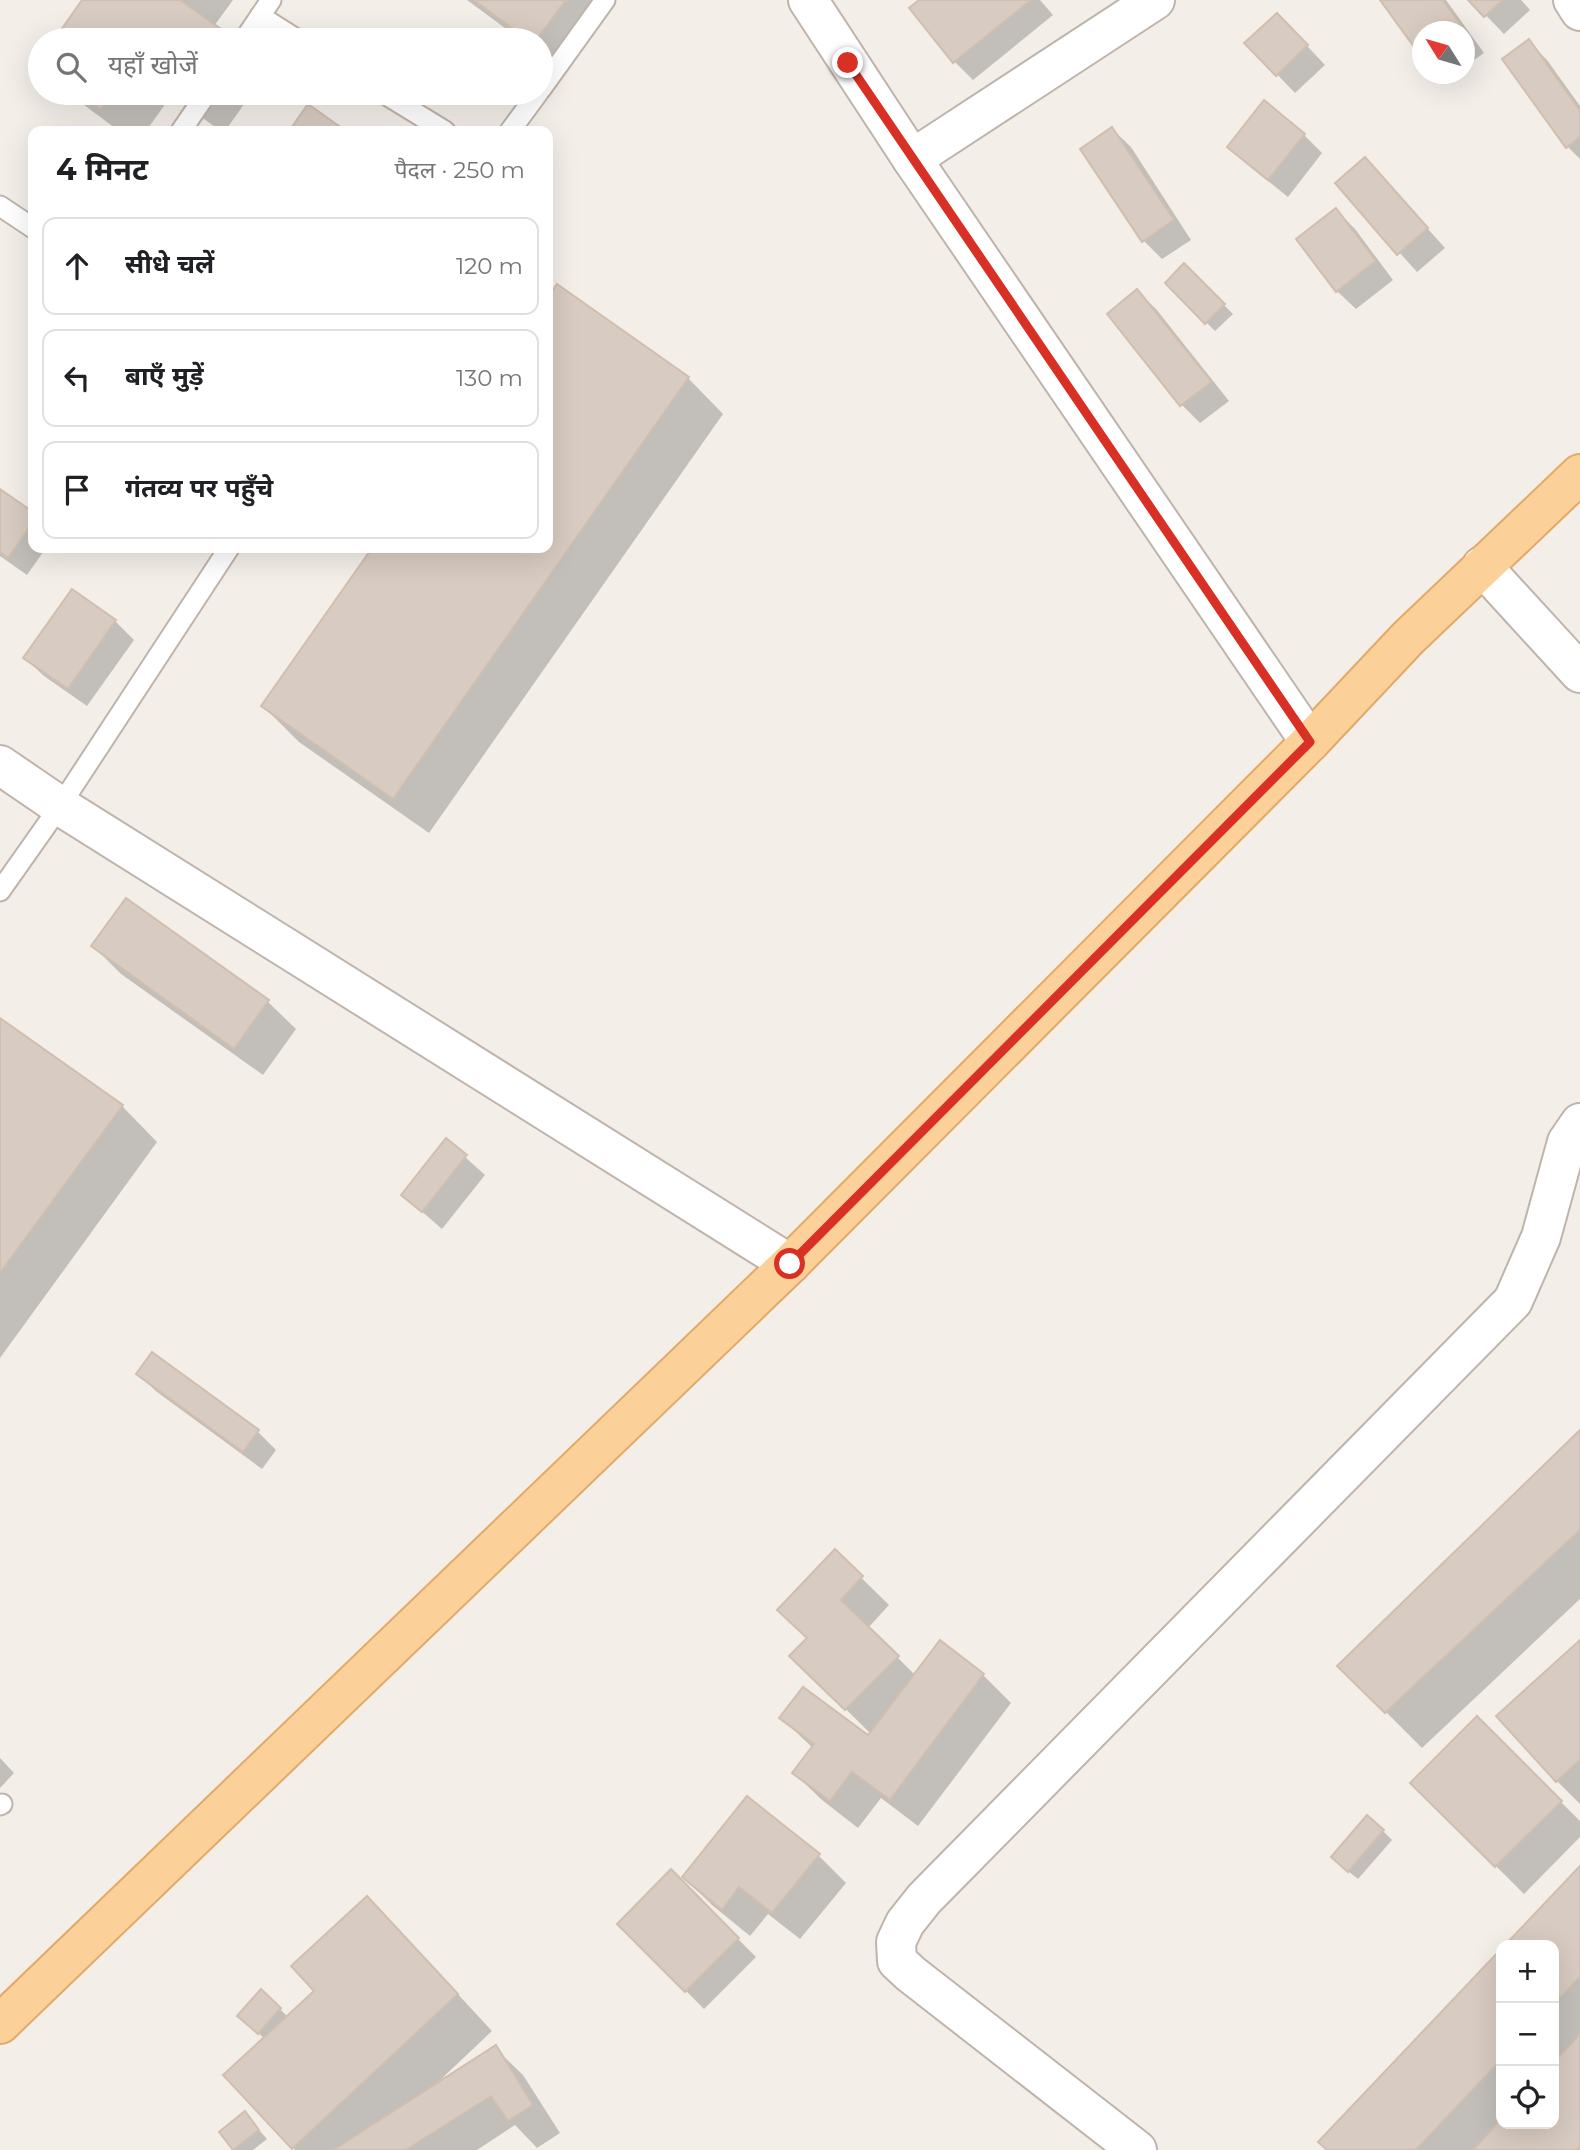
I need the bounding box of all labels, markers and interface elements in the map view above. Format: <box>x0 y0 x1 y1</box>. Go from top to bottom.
north arrow <box>1412 21 1475 84</box>
search box <box>28 28 553 105</box>
route end <box>832 47 863 78</box>
icon: search <box>52 48 90 86</box>
text: यहाँ खोजें <box>108 49 198 81</box>
text: 4 मिनट <box>56 151 148 188</box>
text: पैदल · 250 m <box>395 156 525 184</box>
icon: ahead <box>58 247 96 285</box>
text: सीधे चलें <box>125 248 214 280</box>
text: 120 m <box>456 252 523 280</box>
icon: left <box>58 359 96 397</box>
text: बाएँ मुड़ें <box>125 360 204 392</box>
text: 130 m <box>456 364 523 392</box>
icon: arrive <box>58 471 96 509</box>
text: गंतव्य पर पहुँचे <box>125 472 273 504</box>
route start <box>774 1248 805 1279</box>
map controls <box>1496 1940 1559 2129</box>
button: + <box>1496 1940 1559 2003</box>
button: − <box>1496 2003 1559 2066</box>
button: locate <box>1496 2066 1559 2129</box>

